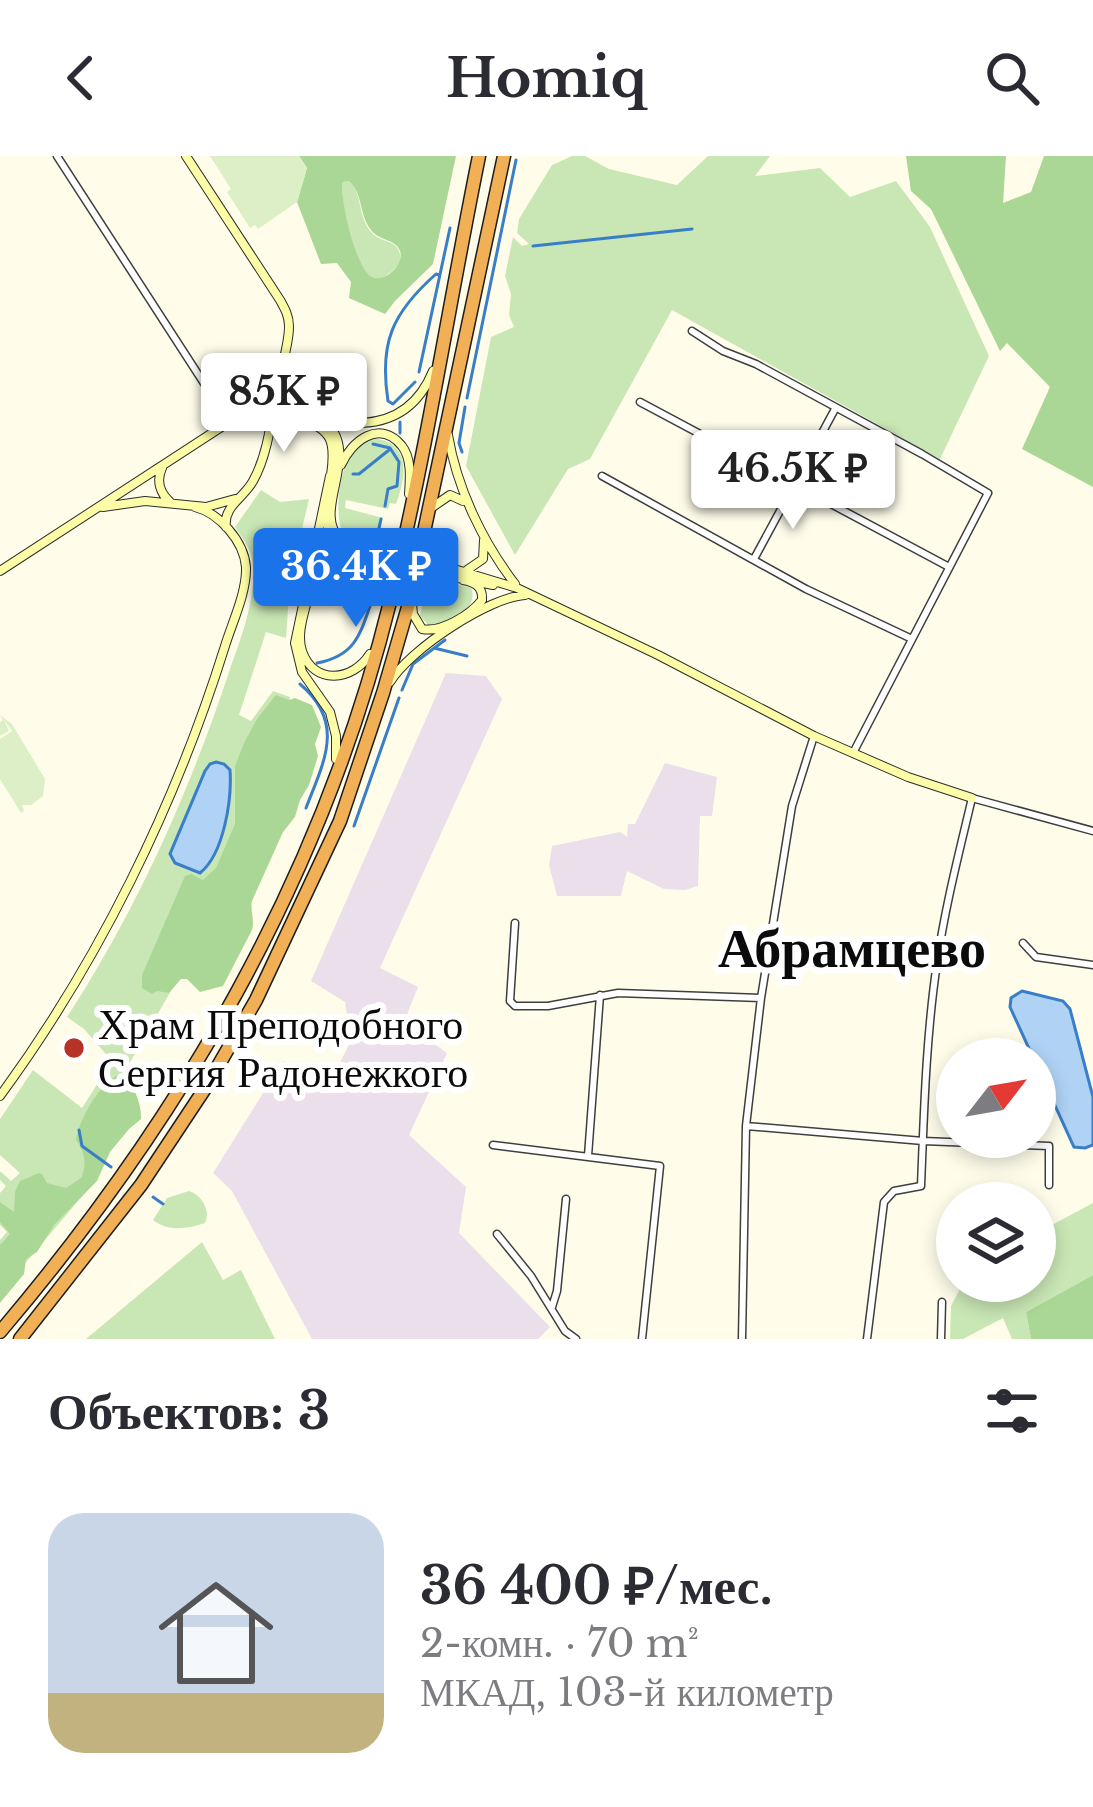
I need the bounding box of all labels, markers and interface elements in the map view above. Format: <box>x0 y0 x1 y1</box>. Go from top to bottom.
icon: back <box>48 45 114 111</box>
text: Homiq <box>446 45 647 112</box>
icon: search <box>979 45 1045 111</box>
pin: 85K ₽ <box>200 353 368 455</box>
text: 85K ₽ <box>228 367 340 416</box>
pin: 46.5K ₽ <box>682 430 904 532</box>
text: 46.5K ₽ <box>718 444 868 493</box>
pin: 36.4K ₽ <box>245 528 467 630</box>
text: 36.4K ₽ <box>280 542 432 591</box>
district label: Абрамцево <box>718 915 986 982</box>
place label: Храм Преподобного Сергия Радонежкого <box>98 998 468 1098</box>
marker: Храм Преподобного Сергия Радонежкого <box>61 1035 87 1061</box>
north arrow <box>936 1038 1056 1158</box>
map controls <box>936 1038 1056 1302</box>
button: layers <box>936 1182 1056 1302</box>
icon: filters <box>979 1378 1045 1444</box>
text: Объектов: 3 <box>48 1380 330 1443</box>
text: 36 400 ₽/мес. <box>420 1555 773 1618</box>
icon: home <box>144 1561 288 1705</box>
text: 2-комн. · 70 m² <box>420 1619 699 1668</box>
text: МКАД, 103-й километр <box>420 1668 834 1717</box>

